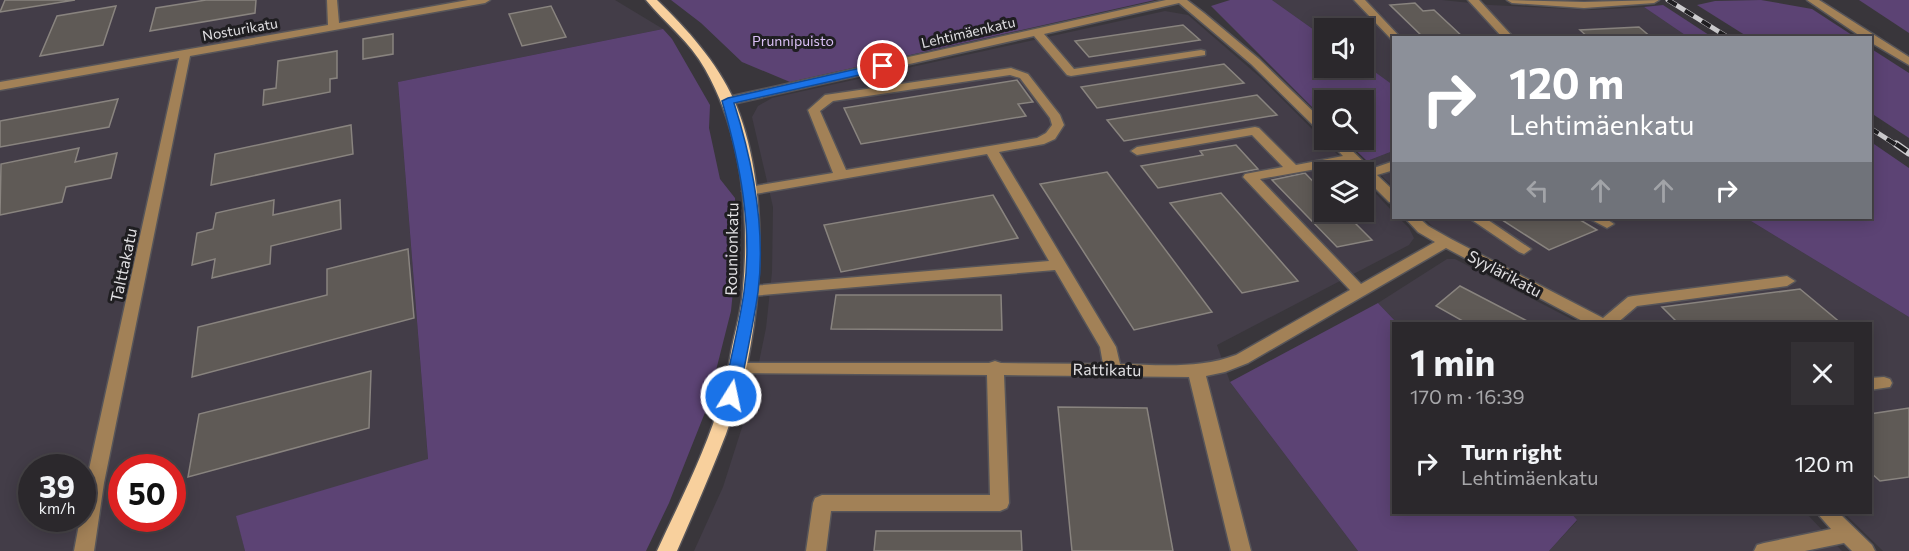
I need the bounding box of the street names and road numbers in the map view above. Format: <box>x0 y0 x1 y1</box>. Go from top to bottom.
street label: Lehtimäenkatu <box>919 13 1017 51</box>
street label: Nosturikatu <box>201 14 279 44</box>
street label: Rounionkatu <box>721 202 741 296</box>
street label: Talttakatu <box>106 226 140 304</box>
street label: Syylärikatu <box>1465 246 1545 300</box>
street label: Rattikatu <box>1072 359 1142 379</box>

